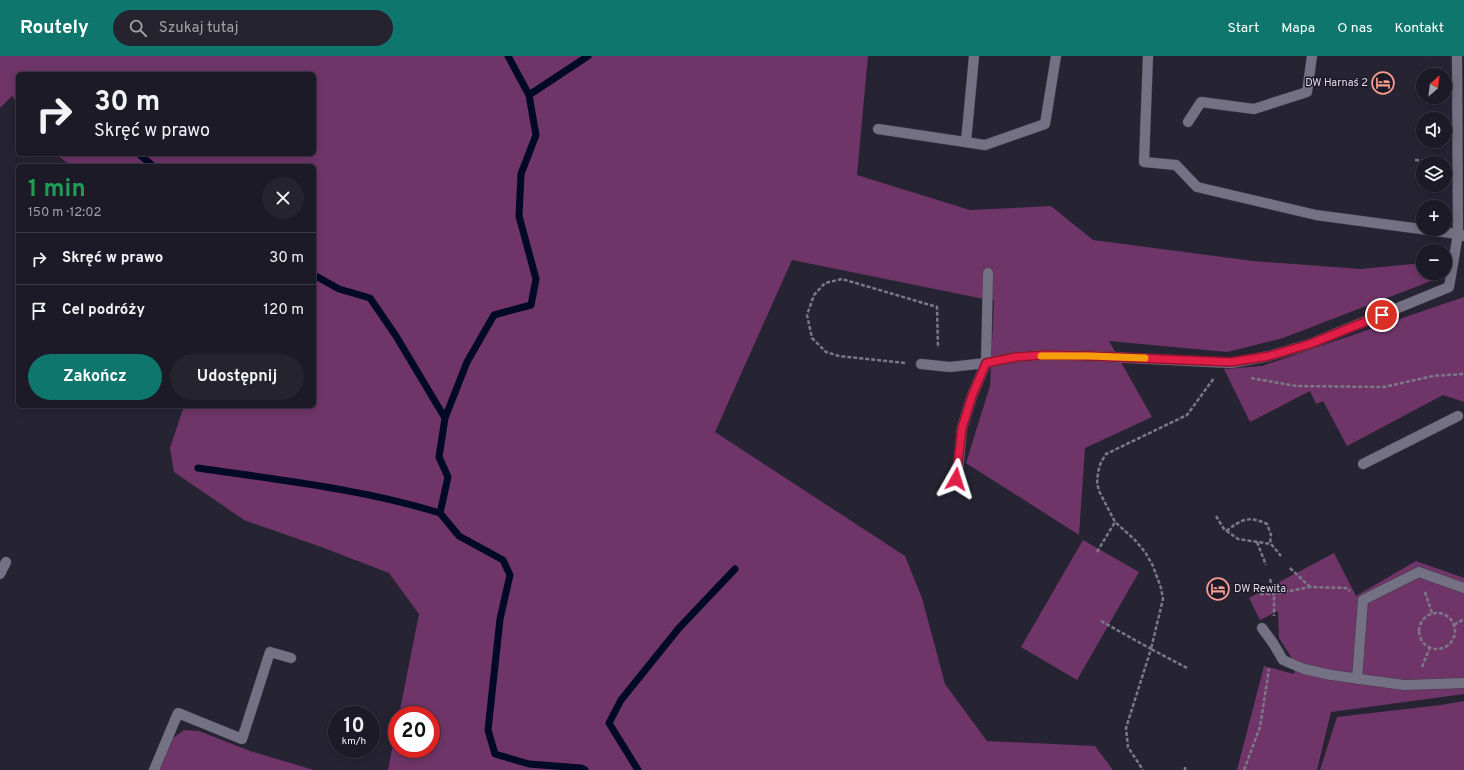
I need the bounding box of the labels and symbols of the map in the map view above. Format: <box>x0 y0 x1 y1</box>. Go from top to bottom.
north arrow <box>1416 68 1452 104</box>
hotel icon: DW Harnaś 2 <box>1370 70 1396 96</box>
place label: DW Harnaś 2 <box>1305 76 1368 90</box>
pin <box>1365 298 1399 332</box>
position arrow <box>935 458 977 500</box>
hotel icon: DW Rewita <box>1205 576 1231 602</box>
place label: DW Rewita <box>1234 582 1286 596</box>
speed limit sign: 20 <box>388 706 440 758</box>

